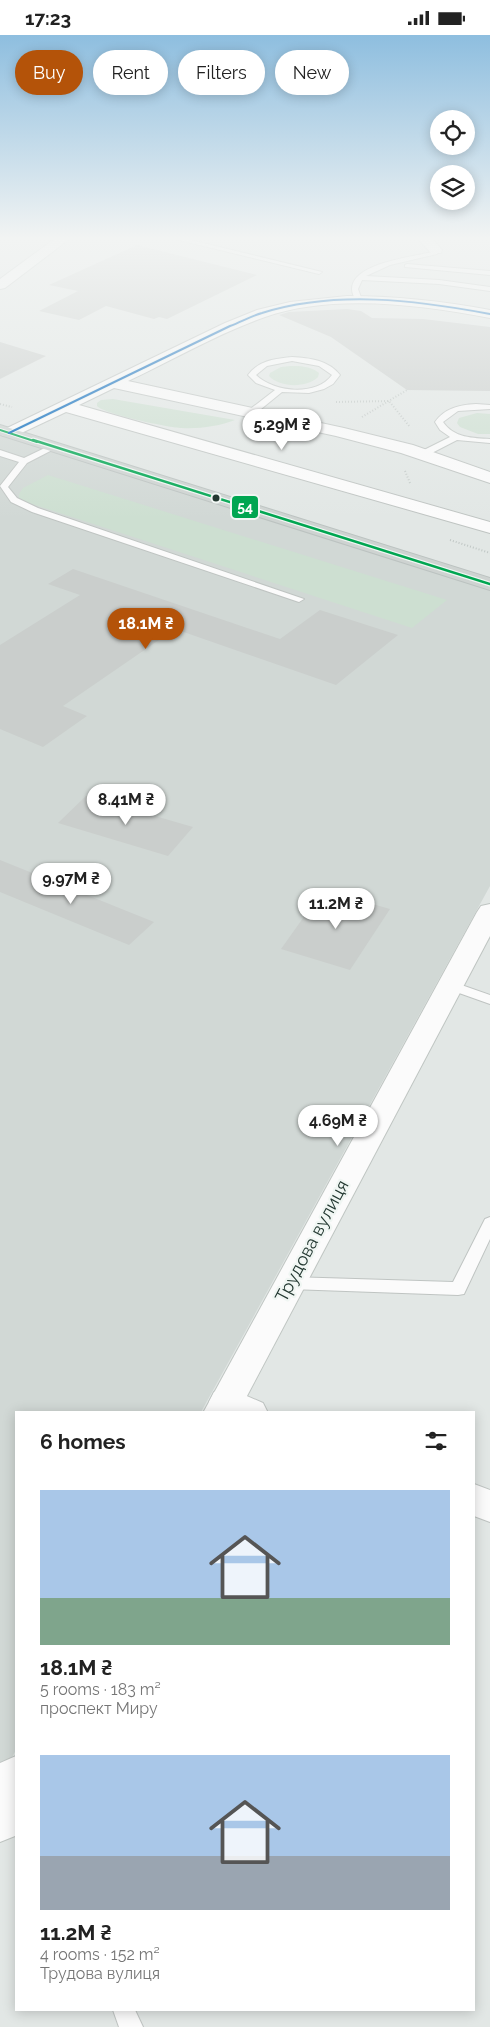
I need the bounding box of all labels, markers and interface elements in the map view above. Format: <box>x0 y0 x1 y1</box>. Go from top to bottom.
text: 17:23 <box>25 7 71 29</box>
chip: Buy <box>15 50 83 95</box>
chip: Rent <box>93 50 168 95</box>
chip: Filters <box>178 50 265 95</box>
chip: New <box>275 50 349 95</box>
map controls <box>430 110 475 210</box>
button: locate <box>430 110 475 155</box>
button: layers <box>430 165 475 210</box>
pin: 5.29M ₴ <box>236 409 328 451</box>
text: 5.29M ₴ <box>253 415 311 434</box>
unlabelled marker <box>211 493 221 503</box>
line badge: 54 <box>231 495 259 519</box>
text: 54 <box>237 499 253 515</box>
pin: 18.1M ₴ <box>100 607 192 650</box>
text: 18.1M ₴ <box>118 614 174 633</box>
pin: 8.41M ₴ <box>80 783 172 826</box>
text: 8.41M ₴ <box>98 790 154 809</box>
pin: 9.97M ₴ <box>25 863 117 905</box>
text: 9.97M ₴ <box>42 869 100 888</box>
pin: 11.2M ₴ <box>290 887 382 930</box>
text: 11.2M ₴ <box>309 894 363 913</box>
pin: 4.69M ₴ <box>292 1105 384 1147</box>
text: 4.69M ₴ <box>309 1111 367 1130</box>
street label: Трудова вулиця <box>271 1176 353 1305</box>
icon: filters <box>422 1427 450 1455</box>
text: 6 homes <box>40 1429 126 1454</box>
icon: home <box>200 1522 290 1612</box>
text: 18.1M ₴ <box>40 1655 113 1680</box>
text: 5 rooms · 183 m² <box>40 1680 161 1699</box>
text: проспект Миру <box>40 1699 158 1718</box>
icon: home <box>200 1787 290 1877</box>
text: 11.2M ₴ <box>40 1920 112 1945</box>
text: 4 rooms · 152 m² <box>40 1945 160 1964</box>
text: Трудова вулиця <box>40 1964 160 1983</box>

